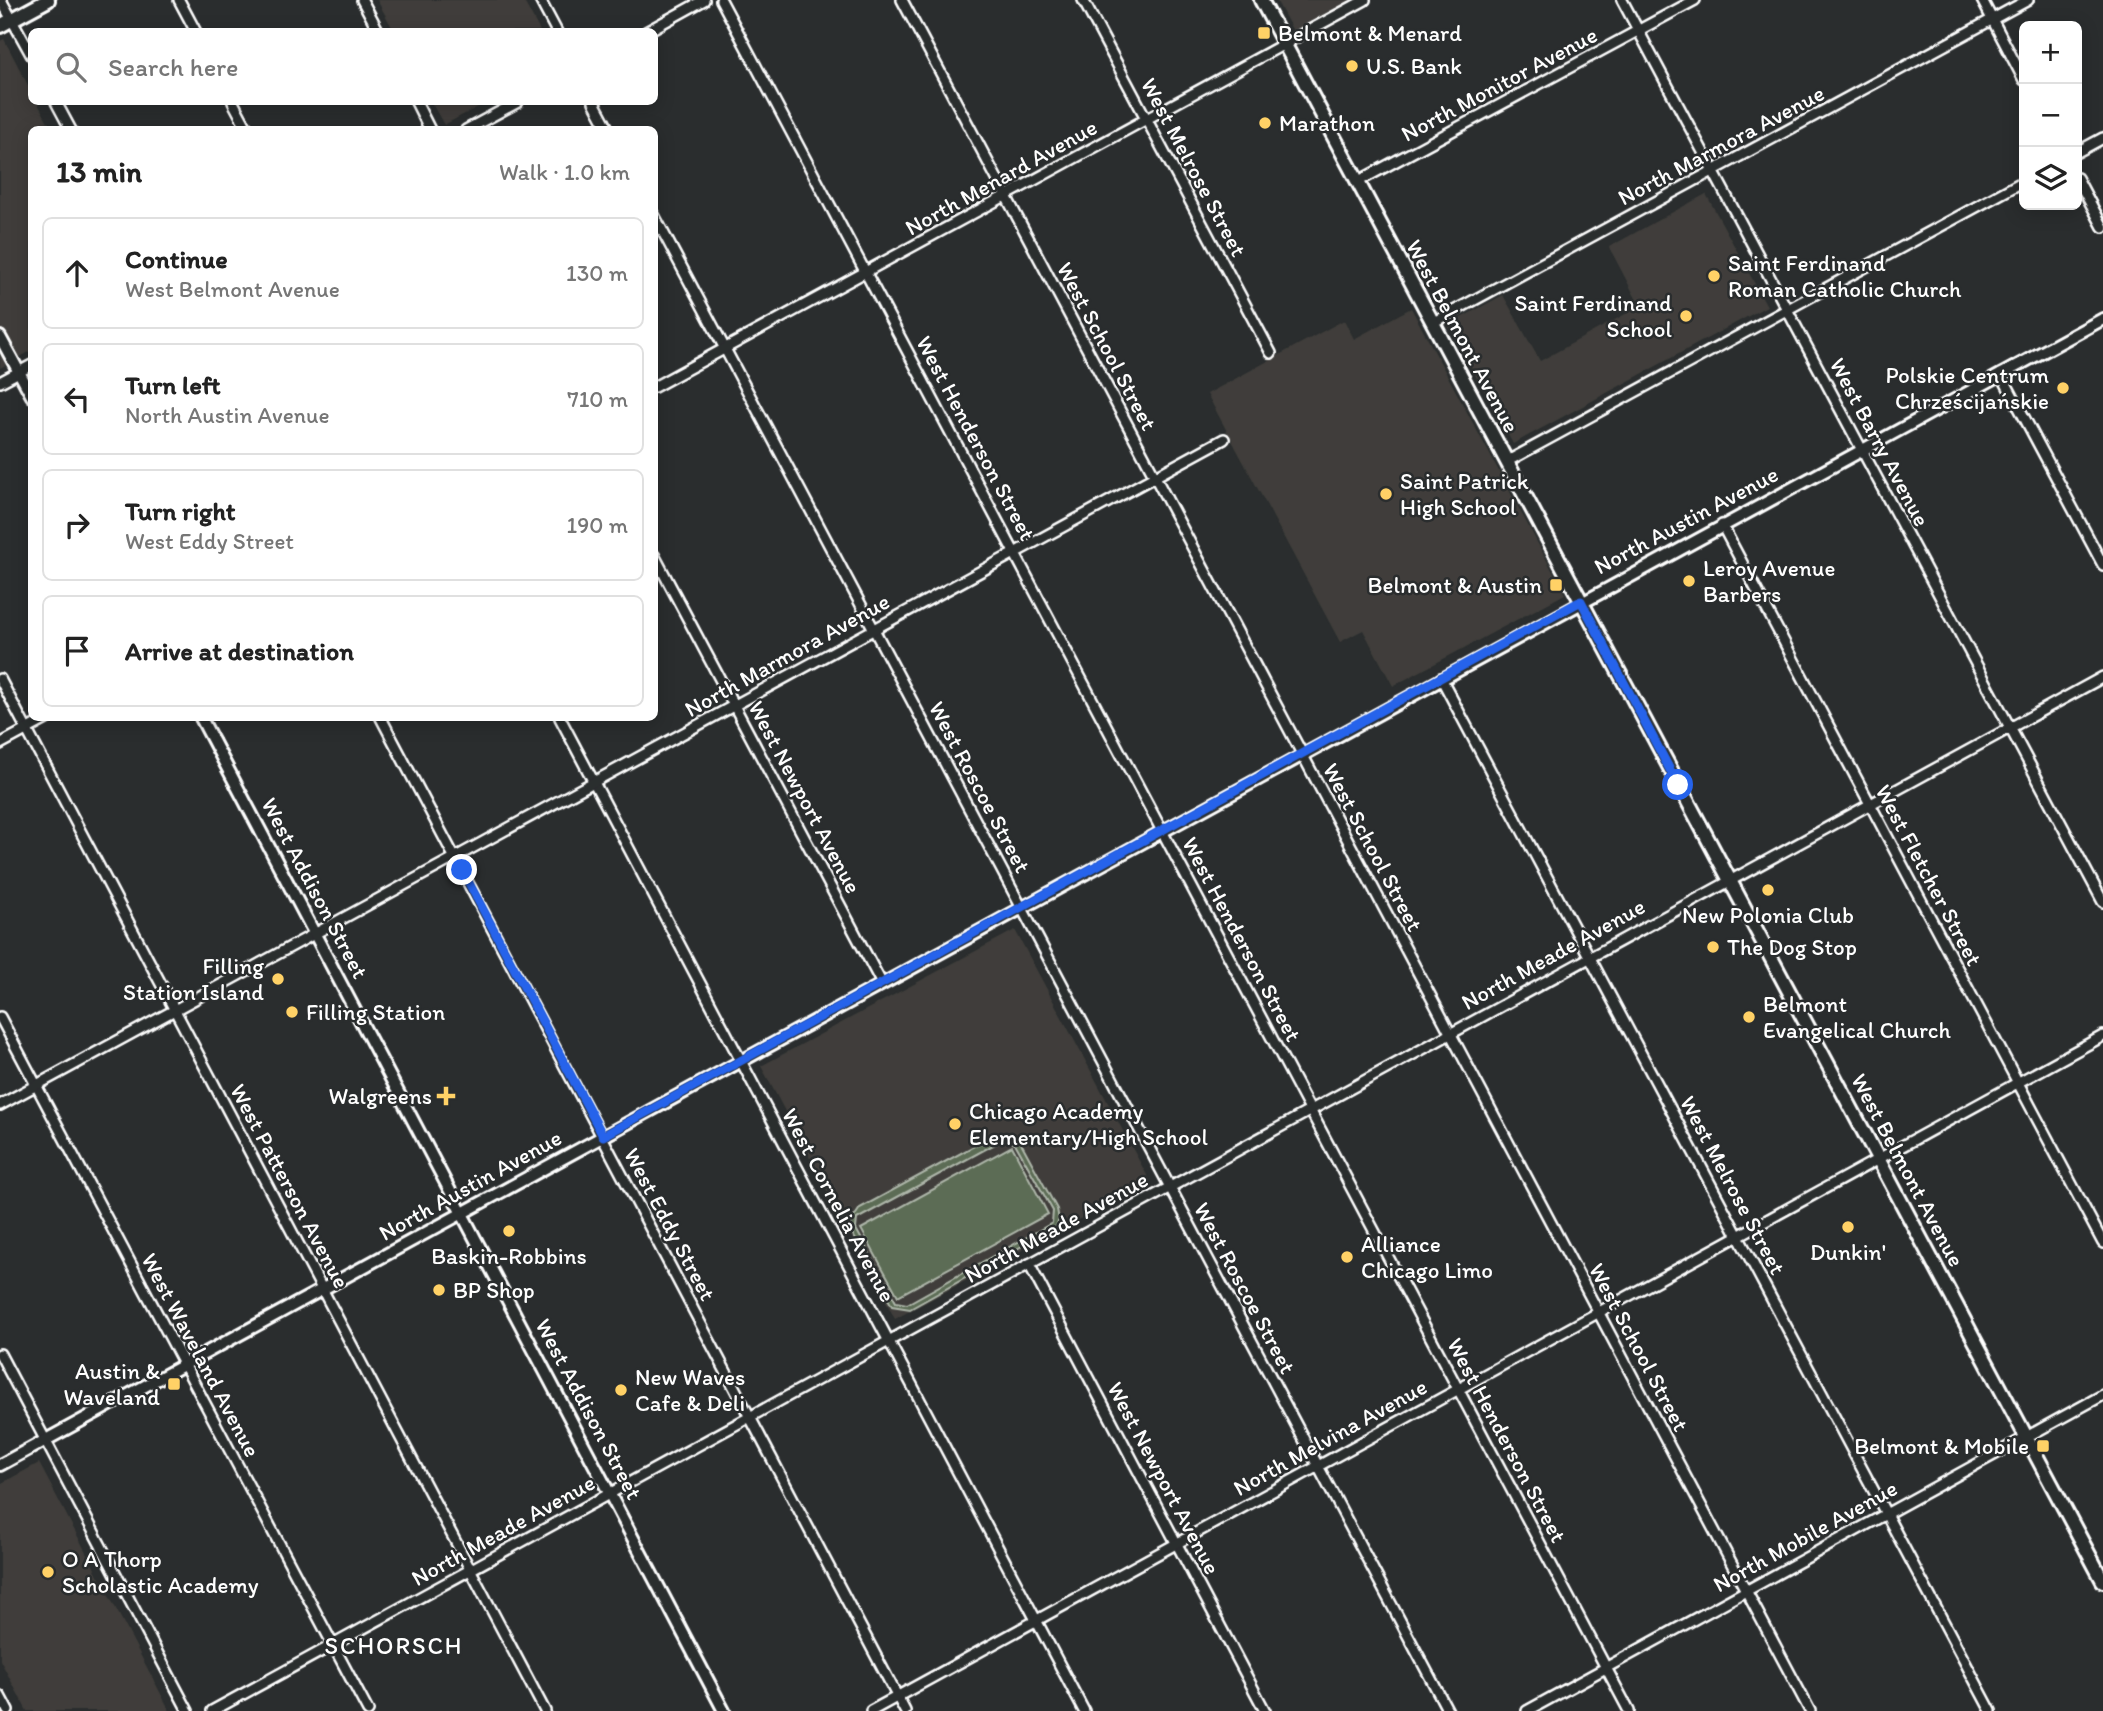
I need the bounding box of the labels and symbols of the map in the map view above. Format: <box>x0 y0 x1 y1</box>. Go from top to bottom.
place label: Belmont & Menard <box>1278 19 1462 47</box>
street label: North Monitor Avenue <box>1396 20 1602 148</box>
marker: Belmont & Menard <box>1256 25 1272 41</box>
place label: U.S. Bank <box>1366 52 1462 80</box>
marker: U.S. Bank <box>1344 58 1360 74</box>
street label: West Melrose Street <box>1135 73 1253 261</box>
street label: North Marmora Avenue <box>1613 79 1829 211</box>
place label: Marathon <box>1279 109 1375 137</box>
street label: North Menard Avenue <box>900 113 1102 241</box>
marker: Marathon <box>1257 115 1273 131</box>
street label: West Belmont Avenue <box>1400 235 1526 437</box>
place label: Saint Ferdinand Roman Catholic Church <box>1728 249 1962 303</box>
street label: West School Street <box>1051 257 1163 435</box>
marker: Saint Ferdinand Roman Catholic Church <box>1706 268 1722 284</box>
place label: Saint Ferdinand School <box>1514 289 1672 343</box>
marker: Saint Ferdinand School <box>1678 308 1694 324</box>
street label: West Henderson Street <box>910 331 1042 545</box>
street label: West Barry Avenue <box>1824 353 1936 531</box>
place label: Polskie Centrum Chrześcijańskie <box>1886 361 2049 415</box>
marker: Polskie Centrum Chrześcijańskie <box>2055 380 2071 396</box>
street label: North Austin Avenue <box>1589 460 1783 580</box>
place label: Saint Patrick High School <box>1400 467 1529 521</box>
marker: Saint Patrick High School <box>1378 486 1394 502</box>
place label: Leroy Avenue Barbers <box>1703 554 1835 608</box>
place label: Belmont & Austin <box>1368 571 1542 599</box>
marker: Leroy Avenue Barbers <box>1681 573 1697 589</box>
marker: Belmont & Austin <box>1548 577 1564 593</box>
street label: North Marmora Avenue <box>680 587 894 723</box>
street label: West Newport Avenue <box>742 696 868 898</box>
street label: West Roscoe Street <box>923 696 1037 878</box>
street label: West School Street <box>1317 758 1429 936</box>
route start <box>1662 769 1693 800</box>
street label: West Fletcher Street <box>1869 780 1989 970</box>
street label: West Addison Street <box>256 793 375 984</box>
street label: West Henderson Street <box>1176 832 1308 1046</box>
route end <box>446 854 477 885</box>
marker: New Polonia Club <box>1760 882 1776 898</box>
street label: North Meade Avenue <box>1456 892 1650 1016</box>
place label: New Polonia Club <box>1682 901 1854 929</box>
place label: The Dog Stop <box>1727 933 1857 961</box>
marker: The Dog Stop <box>1705 939 1721 955</box>
place label: Filling Station Island <box>123 952 264 1006</box>
marker: Filling Station Island <box>270 971 286 987</box>
place label: Belmont Evangelical Church <box>1763 990 1952 1044</box>
place label: Filling Station <box>306 998 445 1026</box>
marker: Filling Station <box>284 1004 300 1020</box>
marker: Belmont Evangelical Church <box>1741 1009 1757 1025</box>
street label: West Belmont Avenue <box>1845 1069 1971 1271</box>
street label: West Patterson Avenue <box>224 1079 356 1293</box>
place label: Walgreens <box>329 1082 432 1110</box>
marker: Walgreens <box>438 1088 454 1104</box>
street label: West Melrose Street <box>1674 1091 1792 1279</box>
place label: Chicago Academy Elementary/High School <box>969 1097 1209 1151</box>
street label: West Cornelia Avenue <box>776 1103 902 1307</box>
marker: Chicago Academy Elementary/High School <box>947 1116 963 1132</box>
street label: North Austin Avenue <box>374 1123 566 1247</box>
street label: West Eddy Street <box>618 1143 722 1306</box>
street label: North Meade Avenue <box>959 1165 1153 1289</box>
street label: West Roscoe Street <box>1188 1197 1302 1379</box>
marker: Dunkin' <box>1840 1219 1856 1235</box>
marker: Baskin-Robbins <box>501 1223 517 1239</box>
place label: Alliance Chicago Limo <box>1361 1230 1493 1284</box>
place label: Dunkin' <box>1810 1238 1886 1266</box>
place label: Baskin-Robbins <box>431 1242 587 1270</box>
street label: West Waveland Avenue <box>135 1248 267 1462</box>
marker: Alliance Chicago Limo <box>1339 1249 1355 1265</box>
street label: West School Street <box>1583 1258 1695 1436</box>
place label: BP Shop <box>453 1276 535 1304</box>
marker: BP Shop <box>431 1282 447 1298</box>
street label: West Addison Street <box>530 1314 649 1505</box>
street label: West Henderson Street <box>1441 1333 1573 1547</box>
place label: Austin & Waveland <box>64 1357 160 1411</box>
place label: New Waves Cafe & Deli <box>635 1363 745 1417</box>
street label: North Melvina Avenue <box>1228 1372 1432 1502</box>
marker: Austin & Waveland <box>166 1376 182 1392</box>
street label: West Newport Avenue <box>1101 1377 1227 1579</box>
marker: New Waves Cafe & Deli <box>613 1382 629 1398</box>
place label: Belmont & Mobile <box>1854 1432 2029 1460</box>
marker: Belmont & Mobile <box>2035 1438 2051 1454</box>
street label: North Meade Avenue <box>406 1468 600 1592</box>
street label: North Mobile Avenue <box>1708 1474 1902 1598</box>
place label: O A Thorp Scholastic Academy <box>62 1545 259 1599</box>
marker: O A Thorp Scholastic Academy <box>40 1564 56 1580</box>
district label: SCHORSCH <box>325 1631 463 1660</box>

